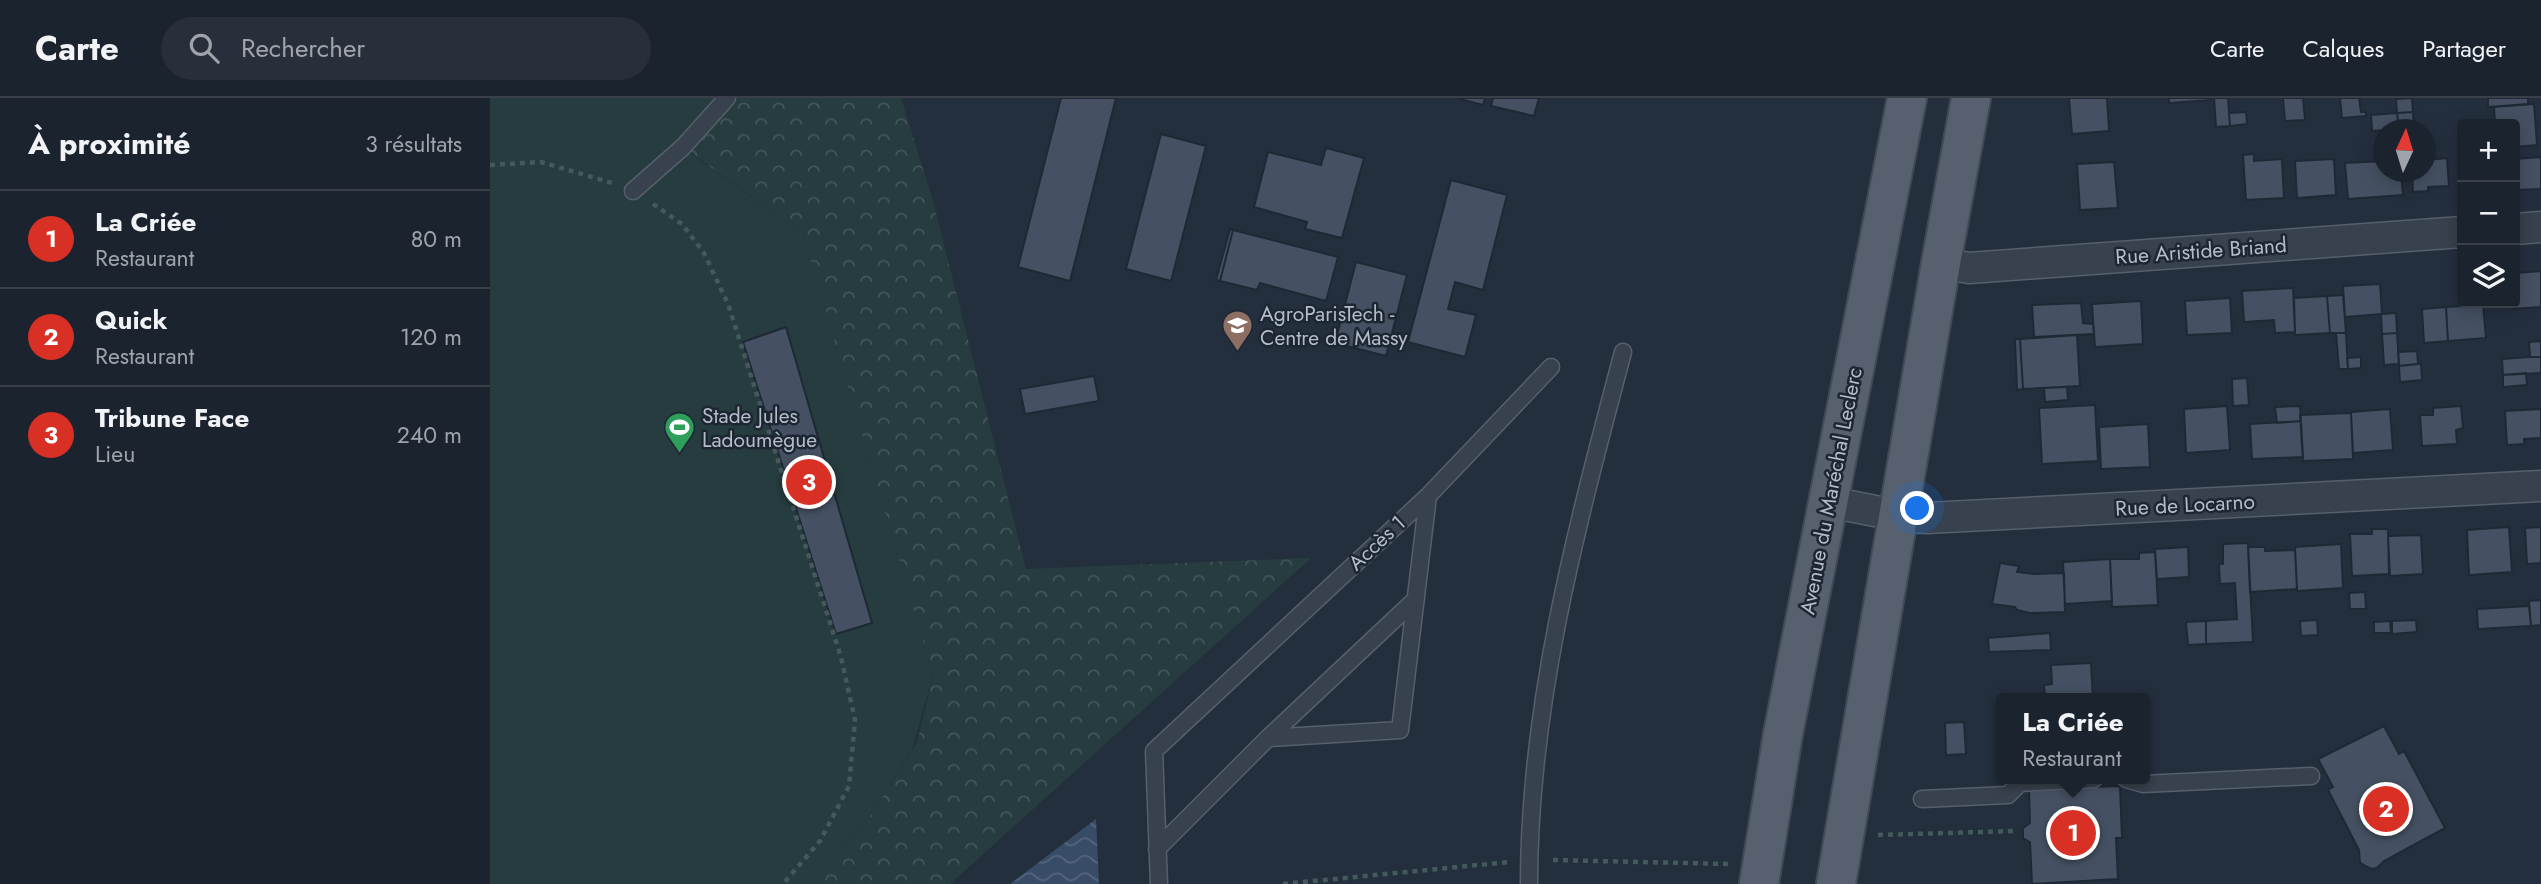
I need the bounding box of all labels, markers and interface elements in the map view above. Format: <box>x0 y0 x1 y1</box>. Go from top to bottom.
search box <box>161 17 651 80</box>
text: Carte <box>35 25 119 72</box>
icon: search <box>185 29 223 67</box>
text: Rechercher <box>241 29 365 67</box>
text: Carte <box>2210 31 2264 66</box>
text: Calques <box>2302 31 2384 66</box>
text: Partager <box>2422 31 2506 66</box>
north arrow <box>2373 119 2436 182</box>
map controls <box>2457 119 2520 308</box>
button: + <box>2457 119 2520 182</box>
text: À proximité <box>28 122 191 165</box>
text: 3 résultats <box>365 127 462 161</box>
button: − <box>2457 182 2520 245</box>
text: La Criée <box>95 203 196 241</box>
text: 1 <box>45 222 57 256</box>
text: 80 m <box>411 222 462 256</box>
street label: Rue Aristide Briand <box>2114 230 2288 272</box>
text: Restaurant <box>95 241 194 275</box>
button: layers <box>2457 245 2520 308</box>
place label: AgroParisTech - Centre de Massy <box>1260 299 1408 353</box>
text: Quick <box>95 301 167 339</box>
school or university icon: AgroParisTech - Centre de Massy <box>1220 309 1254 353</box>
text: 2 <box>43 320 59 354</box>
text: 120 m <box>400 320 462 354</box>
text: Restaurant <box>95 339 194 373</box>
street label: Avenue du Maréchal Leclerc <box>1792 365 1870 617</box>
text: Tribune Face <box>95 399 249 437</box>
place label: Stade Jules Ladoumègue <box>702 401 817 455</box>
sports icon: Stade Jules Ladoumègue <box>662 411 696 455</box>
text: 3 <box>44 418 58 452</box>
text: 240 m <box>397 418 462 452</box>
text: Lieu <box>95 437 135 471</box>
pin: 3 <box>786 456 832 508</box>
street label: Rue de Locarno <box>2114 486 2256 524</box>
your location <box>1900 491 1934 525</box>
street label: Accès 1 <box>1342 509 1412 577</box>
popup <box>1996 693 2150 784</box>
text: La Criée <box>2022 703 2124 741</box>
text: Restaurant <box>2022 741 2121 775</box>
pin: 2 <box>2363 783 2409 835</box>
pin: 1 <box>2050 807 2096 859</box>

